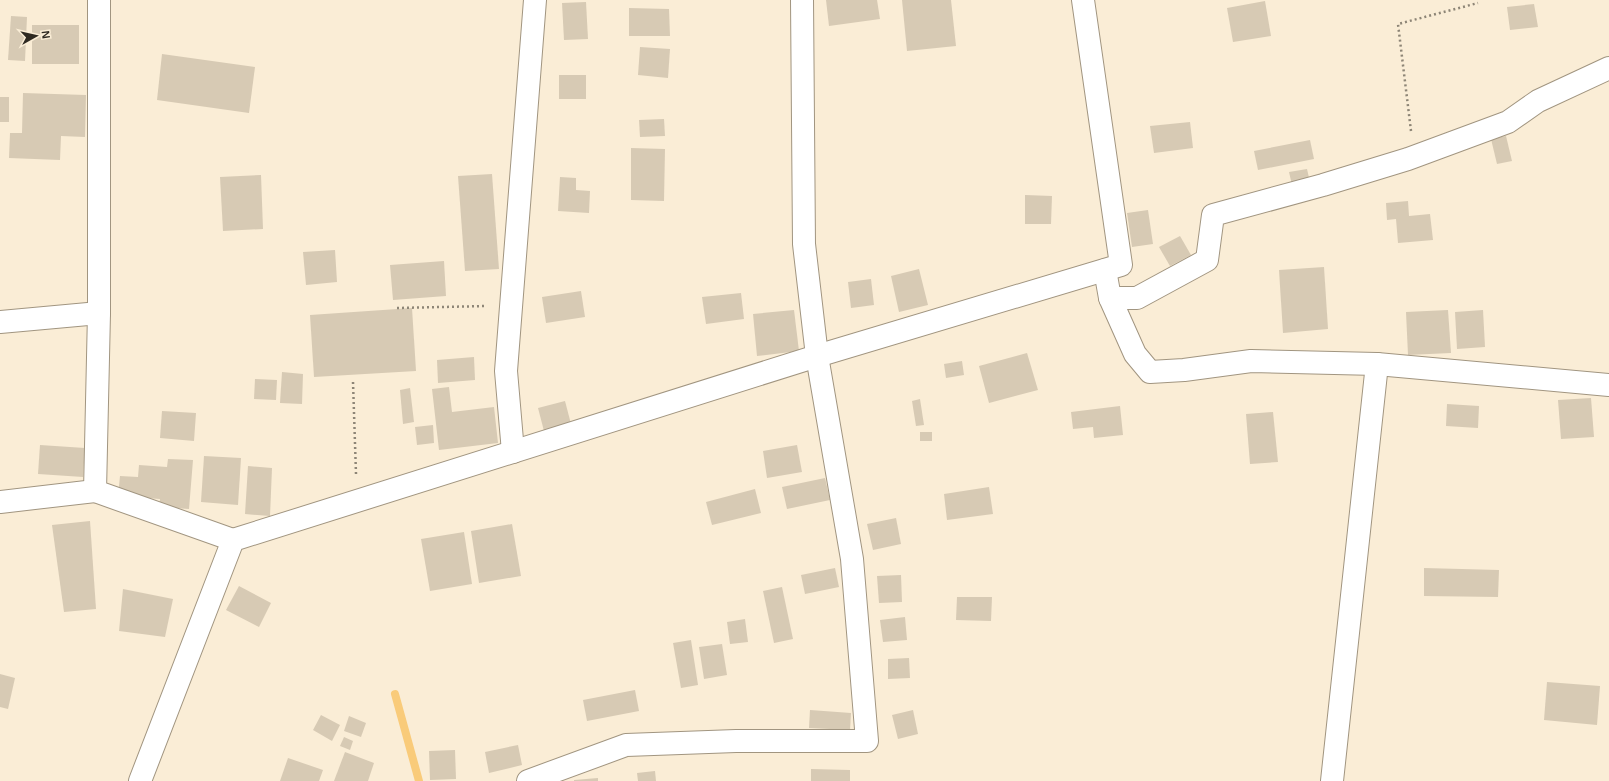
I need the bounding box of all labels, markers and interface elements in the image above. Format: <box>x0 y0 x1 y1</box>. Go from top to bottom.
north arrow <box>16 16 56 56</box>
text: N <box>39 30 52 39</box>

